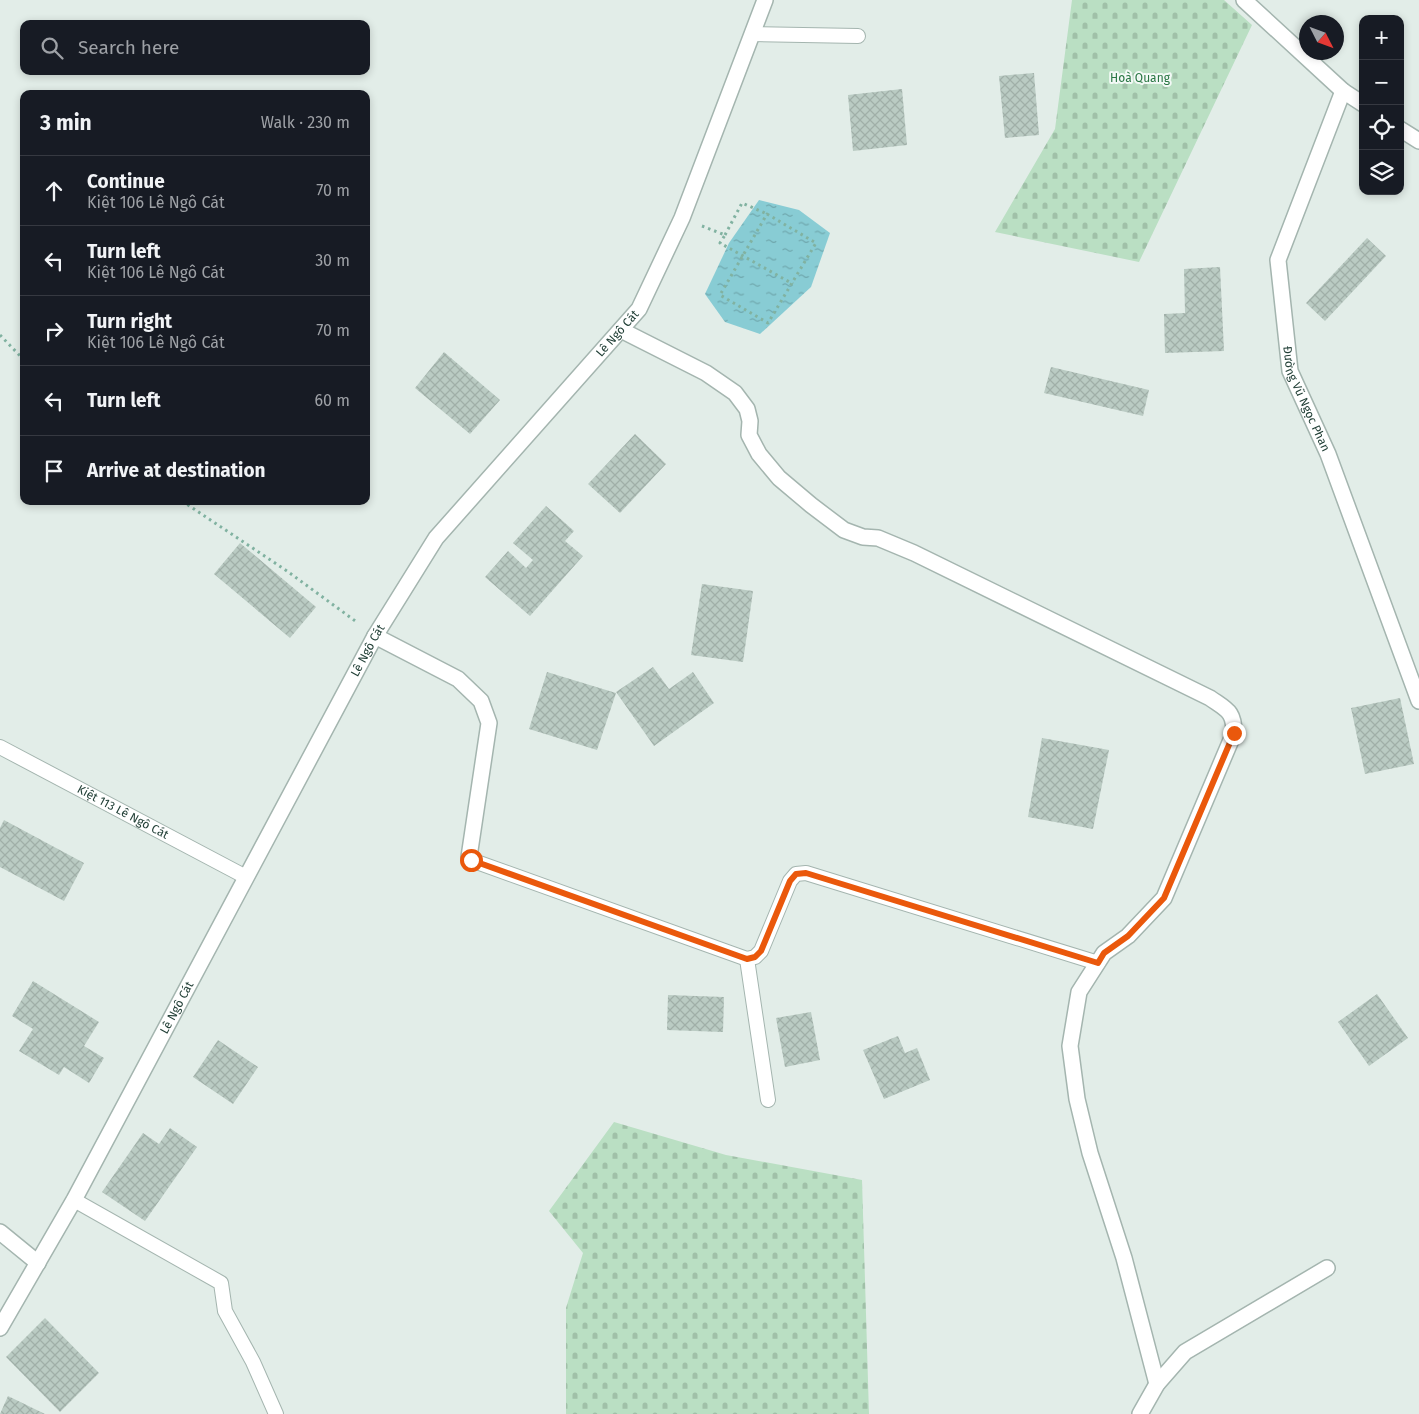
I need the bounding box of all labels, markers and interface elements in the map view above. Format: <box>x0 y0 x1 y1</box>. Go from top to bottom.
north arrow <box>1299 15 1344 60</box>
map controls <box>1359 15 1404 195</box>
button: + <box>1359 15 1404 60</box>
search box <box>20 20 370 75</box>
icon: search <box>38 34 66 62</box>
text: Search here <box>78 36 179 59</box>
button: − <box>1359 60 1404 105</box>
park label: Hoà Quang <box>1110 71 1171 85</box>
button: locate <box>1359 105 1404 150</box>
text: 3 min <box>40 110 92 136</box>
text: Walk · 230 m <box>261 113 350 132</box>
button: layers <box>1359 150 1404 195</box>
text: Continue <box>87 170 165 193</box>
icon: ahead <box>40 177 68 205</box>
text: 70 m <box>316 181 350 200</box>
text: Kiệt 106 Lê Ngô Cát <box>87 193 225 212</box>
text: Turn left <box>87 240 161 263</box>
icon: left <box>40 247 68 275</box>
text: 30 m <box>315 251 350 270</box>
text: Kiệt 106 Lê Ngô Cát <box>87 263 225 282</box>
street label: Lê Ngô Cát <box>593 307 642 360</box>
text: Turn right <box>87 310 172 333</box>
icon: right <box>40 317 68 345</box>
text: 70 m <box>316 321 350 340</box>
text: Kiệt 106 Lê Ngô Cát <box>87 333 225 352</box>
street label: Đường Vũ Ngọc Phan <box>1280 345 1333 454</box>
icon: left <box>40 387 68 415</box>
text: Turn left <box>87 389 161 412</box>
text: 60 m <box>315 391 350 410</box>
icon: arrive <box>40 457 68 485</box>
text: Arrive at destination <box>87 459 266 482</box>
street label: Lê Ngô Cát <box>348 621 388 679</box>
route end <box>1223 722 1246 745</box>
street label: Kiệt 113 Lê Ngô Cát <box>75 782 172 842</box>
route start <box>460 849 483 872</box>
street label: Lê Ngô Cát <box>157 978 197 1036</box>

